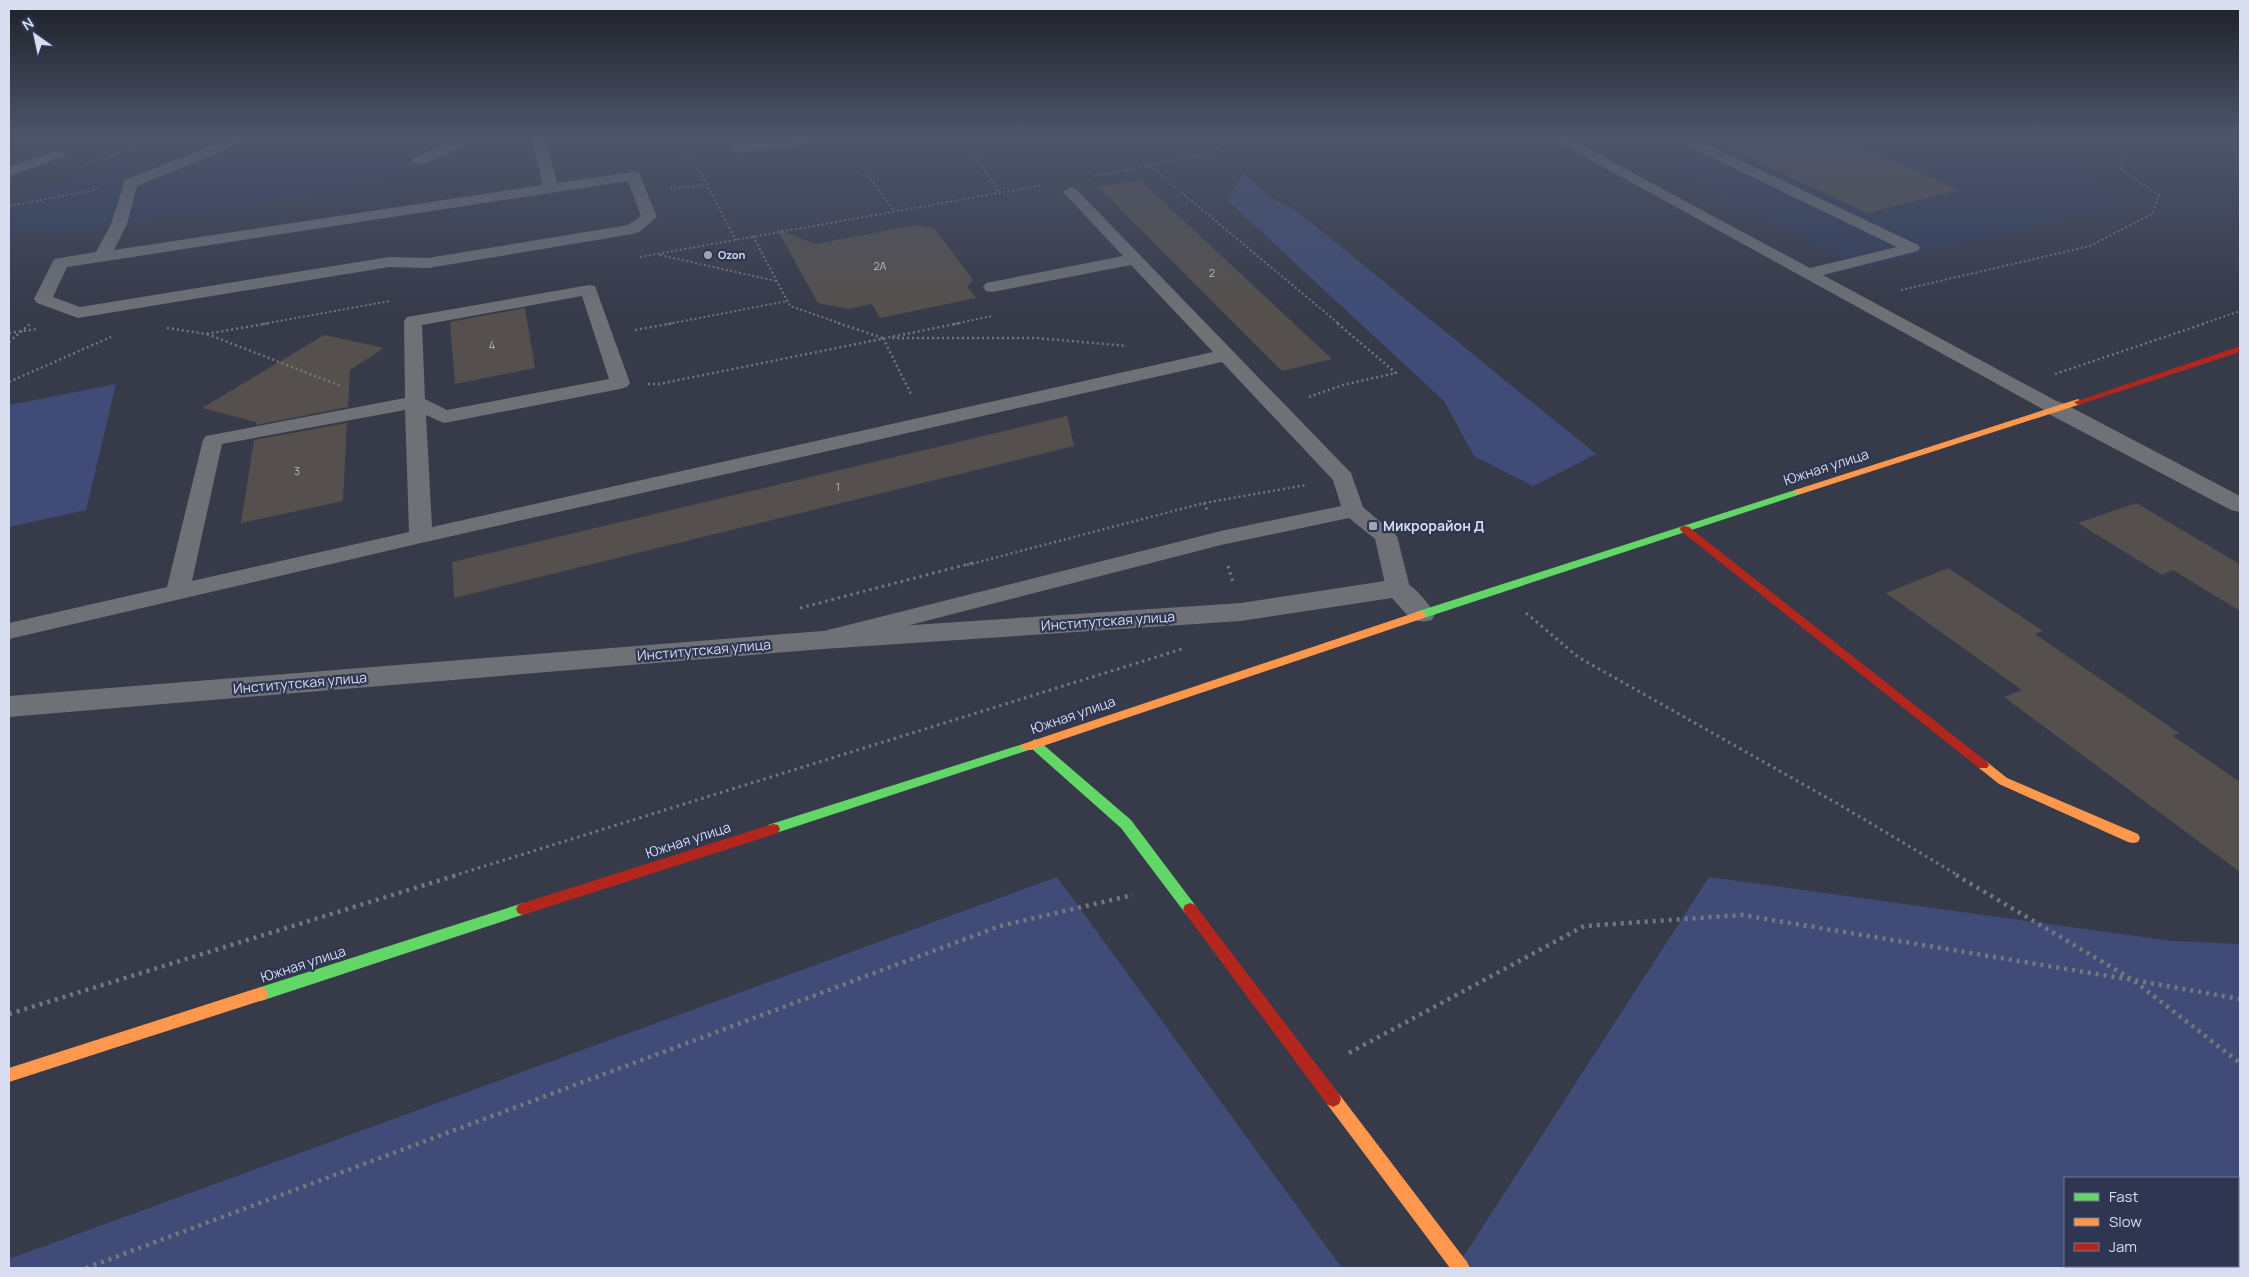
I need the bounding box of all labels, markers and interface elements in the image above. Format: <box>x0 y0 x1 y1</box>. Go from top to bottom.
north arrow <box>10 10 60 60</box>
text: N <box>18 13 37 34</box>
place label: Ozon <box>718 247 745 262</box>
marker: Ozon <box>702 249 714 261</box>
house number: 2А <box>873 258 887 273</box>
house number: 2 <box>1209 265 1215 280</box>
house number: 4 <box>489 337 495 352</box>
street label: Южная улица <box>1781 444 1871 489</box>
house number: 3 <box>294 463 300 478</box>
house number: 1 <box>836 479 840 494</box>
place label: Микрорайон Д <box>1383 516 1484 535</box>
marker: Микрорайон Д <box>1367 520 1379 532</box>
street label: Институтская улица <box>1040 606 1176 635</box>
street label: Институтская улица <box>636 634 772 665</box>
street label: Институтская улица <box>232 667 368 698</box>
street label: Южная улица <box>1028 691 1118 738</box>
street label: Южная улица <box>643 817 733 862</box>
street label: Южная улица <box>258 941 348 986</box>
legend <box>2064 1177 2239 1267</box>
text: Fast <box>2109 1186 2138 1207</box>
text: Slow <box>2109 1211 2142 1232</box>
text: Jam <box>2109 1236 2137 1257</box>

